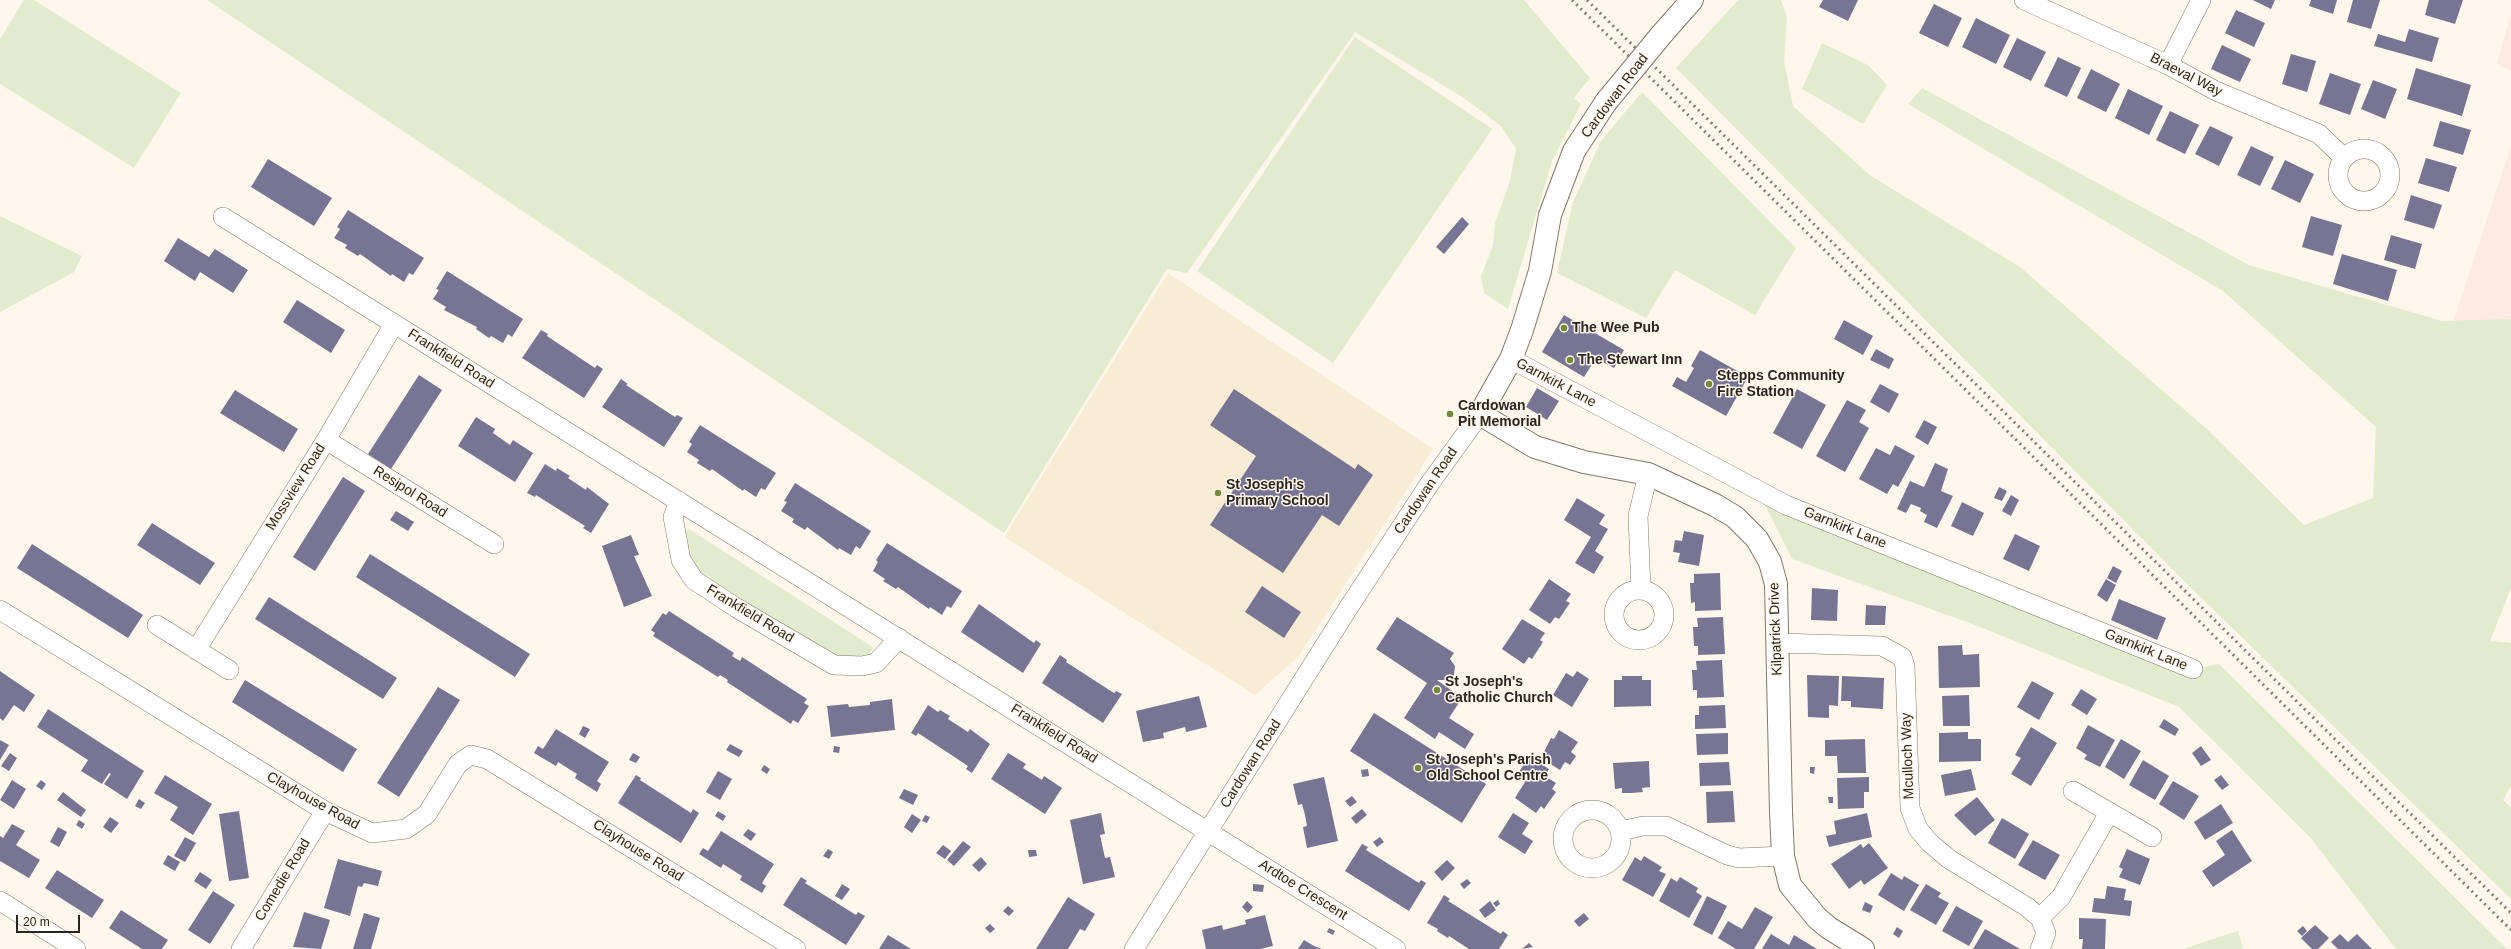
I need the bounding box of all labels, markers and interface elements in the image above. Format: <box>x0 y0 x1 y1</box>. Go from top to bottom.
street label: Braeval Way <box>2147 50 2225 100</box>
street label: Cardowan Road <box>1578 51 1652 141</box>
place label: The Wee Pub <box>1572 320 1660 336</box>
marker: The Wee Pub <box>1559 323 1569 333</box>
street label: Frankfield Road <box>405 326 497 392</box>
place label: The Stewart Inn <box>1578 352 1682 368</box>
street label: Garnkirk Lane <box>1513 355 1599 411</box>
marker: The Stewart Inn <box>1565 355 1575 365</box>
place label: Stepps Community Fire Station <box>1717 368 1845 400</box>
marker: Stepps Community Fire Station <box>1704 379 1714 389</box>
place label: Cardowan Pit Memorial <box>1458 398 1541 430</box>
marker: Cardowan Pit Memorial <box>1445 409 1455 419</box>
street label: Mossview Road <box>263 441 329 533</box>
street label: Cardowan Road <box>1391 444 1461 538</box>
street label: Resipol Road <box>370 463 450 521</box>
place label: St Joseph's Primary School <box>1226 477 1329 510</box>
marker: St Joseph's Primary School <box>1213 488 1223 498</box>
street label: Garnkirk Lane <box>1801 504 1889 552</box>
street label: Frankfield Road <box>703 581 797 647</box>
street label: Kilpatrick Drive <box>1766 582 1786 676</box>
street label: Garnkirk Lane <box>2102 626 2190 674</box>
place label: St Joseph's Catholic Church <box>1445 674 1553 706</box>
marker: St Joseph's Catholic Church <box>1432 685 1442 695</box>
street label: Frankfield Road <box>1008 701 1100 767</box>
street label: Mculloch Way <box>1898 712 1918 800</box>
street label: Cardowan Road <box>1217 717 1285 811</box>
place label: St Joseph's Parish Old School Centre <box>1426 752 1551 784</box>
marker: St Joseph's Parish Old School Centre <box>1413 763 1423 773</box>
street label: Clayhouse Road <box>264 769 362 833</box>
street label: Clayhouse Road <box>590 816 686 886</box>
street label: Comedie Road <box>252 836 314 924</box>
street label: Ardtoe Crescent <box>1256 856 1350 924</box>
scale bar <box>18 907 82 933</box>
text: 20 m <box>23 915 50 929</box>

